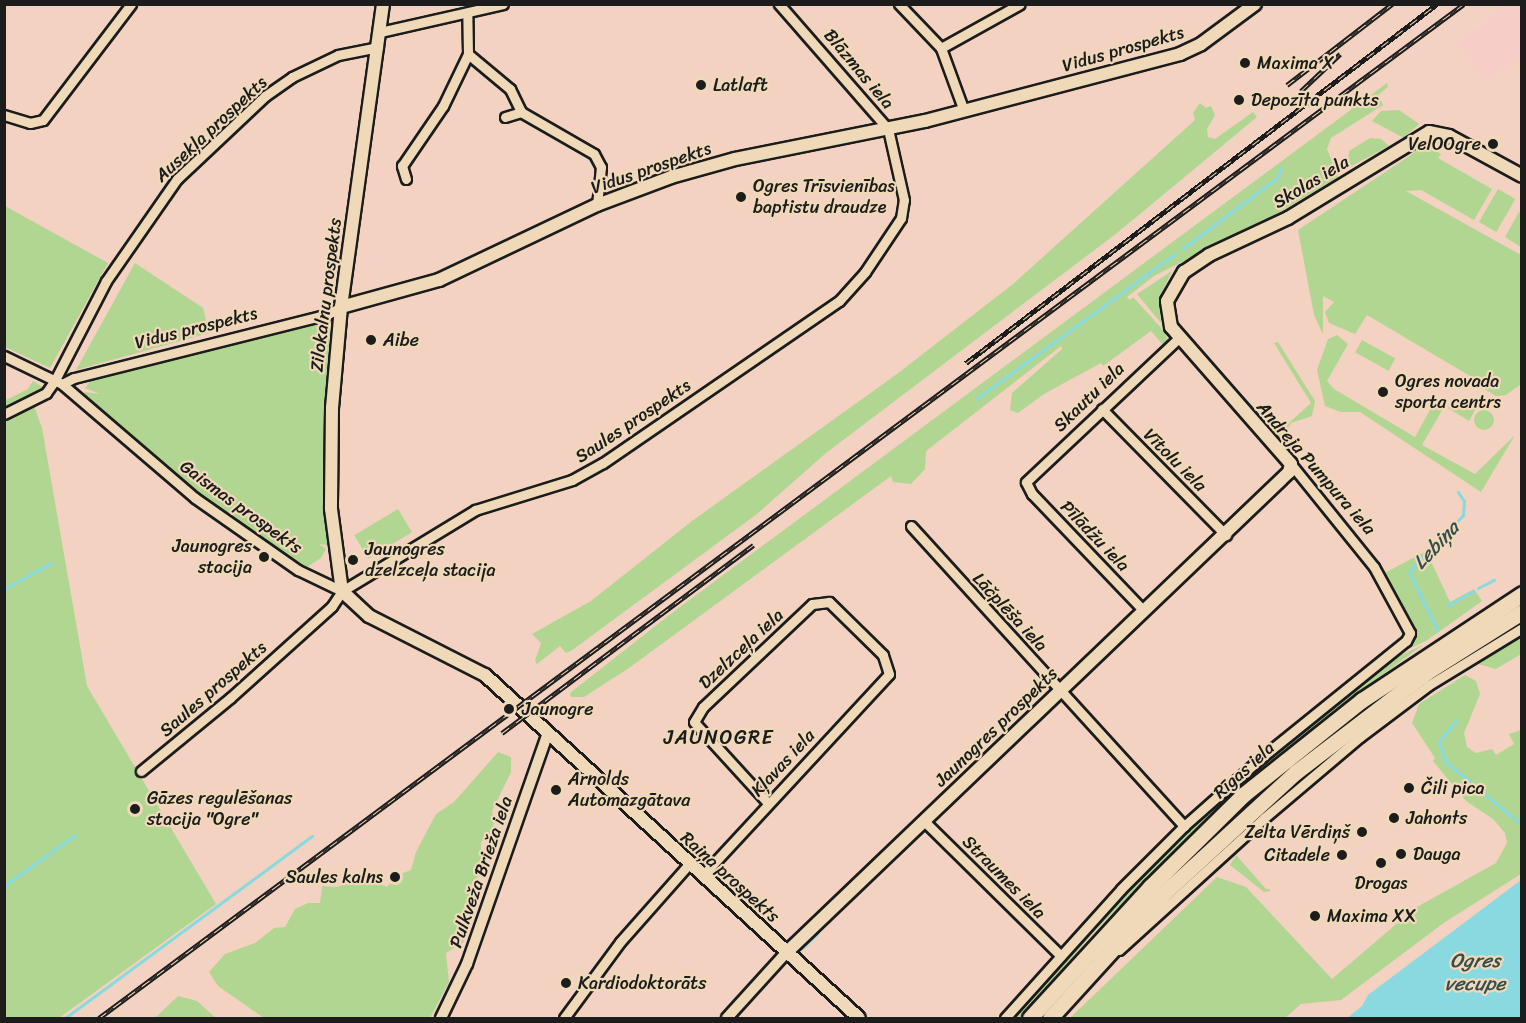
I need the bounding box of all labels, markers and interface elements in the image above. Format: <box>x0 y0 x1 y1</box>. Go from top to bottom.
street label: Vidus prospekts <box>1060 21 1186 77</box>
street label: Blāzmas iela <box>819 24 899 114</box>
place label: Maxima X <box>1257 52 1334 74</box>
marker: Maxima X <box>1238 56 1252 70</box>
street label: Ausekļa prospekts <box>151 72 271 186</box>
place label: Latlaft <box>713 74 768 96</box>
marker: Latlaft <box>694 78 708 92</box>
place label: Depozīta punkts <box>1251 89 1379 111</box>
marker: Depozīta punkts <box>1232 93 1246 107</box>
place label: VelOOgre <box>1408 133 1481 155</box>
street label: Vidus prospekts <box>588 137 714 199</box>
marker: VelOOgre <box>1486 137 1500 151</box>
street label: Skolas iela <box>1269 151 1353 213</box>
place label: Ogres Trīsvienības baptistu draudze <box>753 176 895 219</box>
marker: Ogres Trīsvienības baptistu draudze <box>734 190 748 204</box>
street label: Zilokalnu prospekts <box>306 217 346 373</box>
street label: Vidus prospekts <box>133 302 259 354</box>
place label: Aibe <box>383 329 419 351</box>
marker: Aibe <box>364 333 378 347</box>
street label: Skautu iela <box>1049 358 1129 436</box>
place label: Ogres novada sporta centrs <box>1395 371 1502 413</box>
street label: Saules prospekts <box>571 375 695 467</box>
marker: Ogres novada sporta centrs <box>1376 385 1390 399</box>
street label: Andreja Pumpura iela <box>1252 397 1380 539</box>
street label: Vītolu iela <box>1139 424 1211 496</box>
street label: Gaismas prospekts <box>176 455 306 559</box>
street label: Pīlādžu iela <box>1056 496 1134 576</box>
water label: Lebiņa <box>1408 516 1464 574</box>
place label: Jaunogres stacija <box>172 536 252 578</box>
place label: Jaunogres dzelzceļa stacija <box>365 539 497 582</box>
marker: Jaunogres stacija <box>257 550 271 564</box>
marker: Jaunogres dzelzceļa stacija <box>346 553 360 567</box>
street label: Lāčplēša iela <box>968 568 1052 656</box>
street label: Dzelzceļa iela <box>694 604 788 694</box>
street label: Saules prospekts <box>155 637 271 741</box>
street label: Jaunogres prospekts <box>930 663 1062 791</box>
place label: Jaunogre <box>522 698 593 720</box>
marker: Jaunogre <box>500 700 518 718</box>
district label: JAUNOGRE <box>664 725 774 749</box>
street label: Kļavas iela <box>747 725 819 801</box>
street label: Rīgas iela <box>1209 737 1279 803</box>
place label: Arnolds Automazgātava <box>568 769 690 812</box>
place label: Čili pica <box>1421 777 1484 799</box>
marker: Čili pica <box>1402 781 1416 795</box>
marker: Arnolds Automazgātava <box>549 783 563 797</box>
place label: Gāzes regulēšanas stacija "Ogre" <box>147 788 292 830</box>
street label: Pulkveža Brieža iela <box>445 793 517 951</box>
marker: Gāzes regulēšanas stacija "Ogre" <box>128 802 142 816</box>
place label: Jahonts <box>1406 807 1467 829</box>
marker: Jahonts <box>1387 811 1401 825</box>
place label: Zelta Vērdiņš <box>1246 821 1350 843</box>
marker: Zelta Vērdiņš <box>1355 825 1369 839</box>
street label: Raiņa prospekts <box>676 827 784 927</box>
street label: Straumes iela <box>958 831 1050 923</box>
place label: Dauga <box>1413 843 1461 865</box>
place label: Citadele <box>1264 844 1330 866</box>
marker: Dauga <box>1394 847 1408 861</box>
marker: Citadele <box>1335 848 1349 862</box>
marker: Drogas <box>1374 856 1388 870</box>
place label: Saules kalns <box>284 866 383 888</box>
marker: Saules kalns <box>388 870 402 884</box>
place label: Drogas <box>1355 872 1407 894</box>
place label: Maxima XX <box>1327 905 1416 927</box>
marker: Maxima XX <box>1308 909 1322 923</box>
water label: Ogres vecupe <box>1445 949 1505 996</box>
place label: Kardiodoktorāts <box>578 972 706 994</box>
marker: Kardiodoktorāts <box>559 976 573 990</box>

